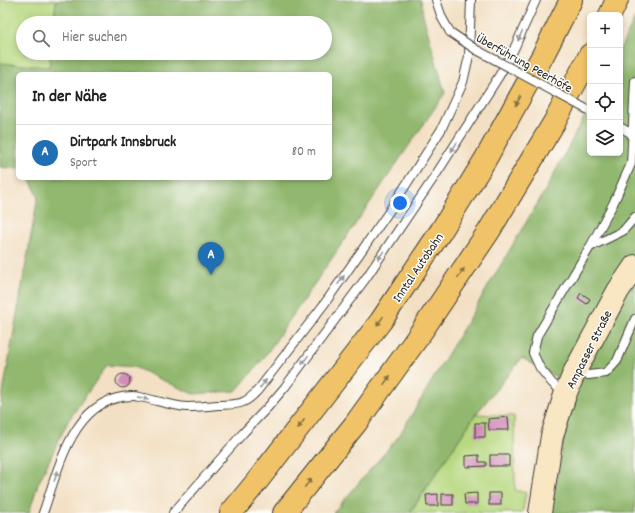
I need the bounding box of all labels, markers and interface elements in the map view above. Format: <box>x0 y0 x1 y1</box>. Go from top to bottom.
map controls <box>587 12 623 156</box>
button: + <box>587 12 623 48</box>
search box <box>16 16 332 60</box>
icon: search <box>30 27 52 49</box>
text: Hier suchen <box>62 27 127 49</box>
street label: Überführung Peerhöfe <box>472 30 576 99</box>
one-way arrow <box>517 30 523 41</box>
button: − <box>587 48 623 84</box>
button: locate <box>587 84 623 120</box>
text: In der Nähe <box>32 86 107 110</box>
one-way arrow <box>514 95 521 107</box>
button: layers <box>587 120 623 156</box>
text: Dirtpark Innsbruck <box>70 132 176 154</box>
one-way arrow <box>450 142 458 152</box>
text: A <box>41 143 49 162</box>
text: 80 m <box>292 143 316 162</box>
text: Sport <box>70 154 97 173</box>
your location <box>390 193 410 213</box>
street label: Inntal Autobahn <box>389 230 449 307</box>
pin: A <box>198 242 224 275</box>
one-way arrow <box>377 250 385 260</box>
one-way arrow <box>457 267 465 278</box>
one-way arrow <box>337 274 345 285</box>
street label: Ampasser Straße <box>562 307 618 393</box>
one-way arrow <box>376 316 384 326</box>
one-way arrow <box>301 355 309 366</box>
one-way arrow <box>383 374 391 385</box>
one-way arrow <box>259 378 268 389</box>
one-way arrow <box>136 395 149 401</box>
one-way arrow <box>297 419 305 430</box>
one-way arrow <box>53 470 59 482</box>
one-way arrow <box>304 477 313 488</box>

